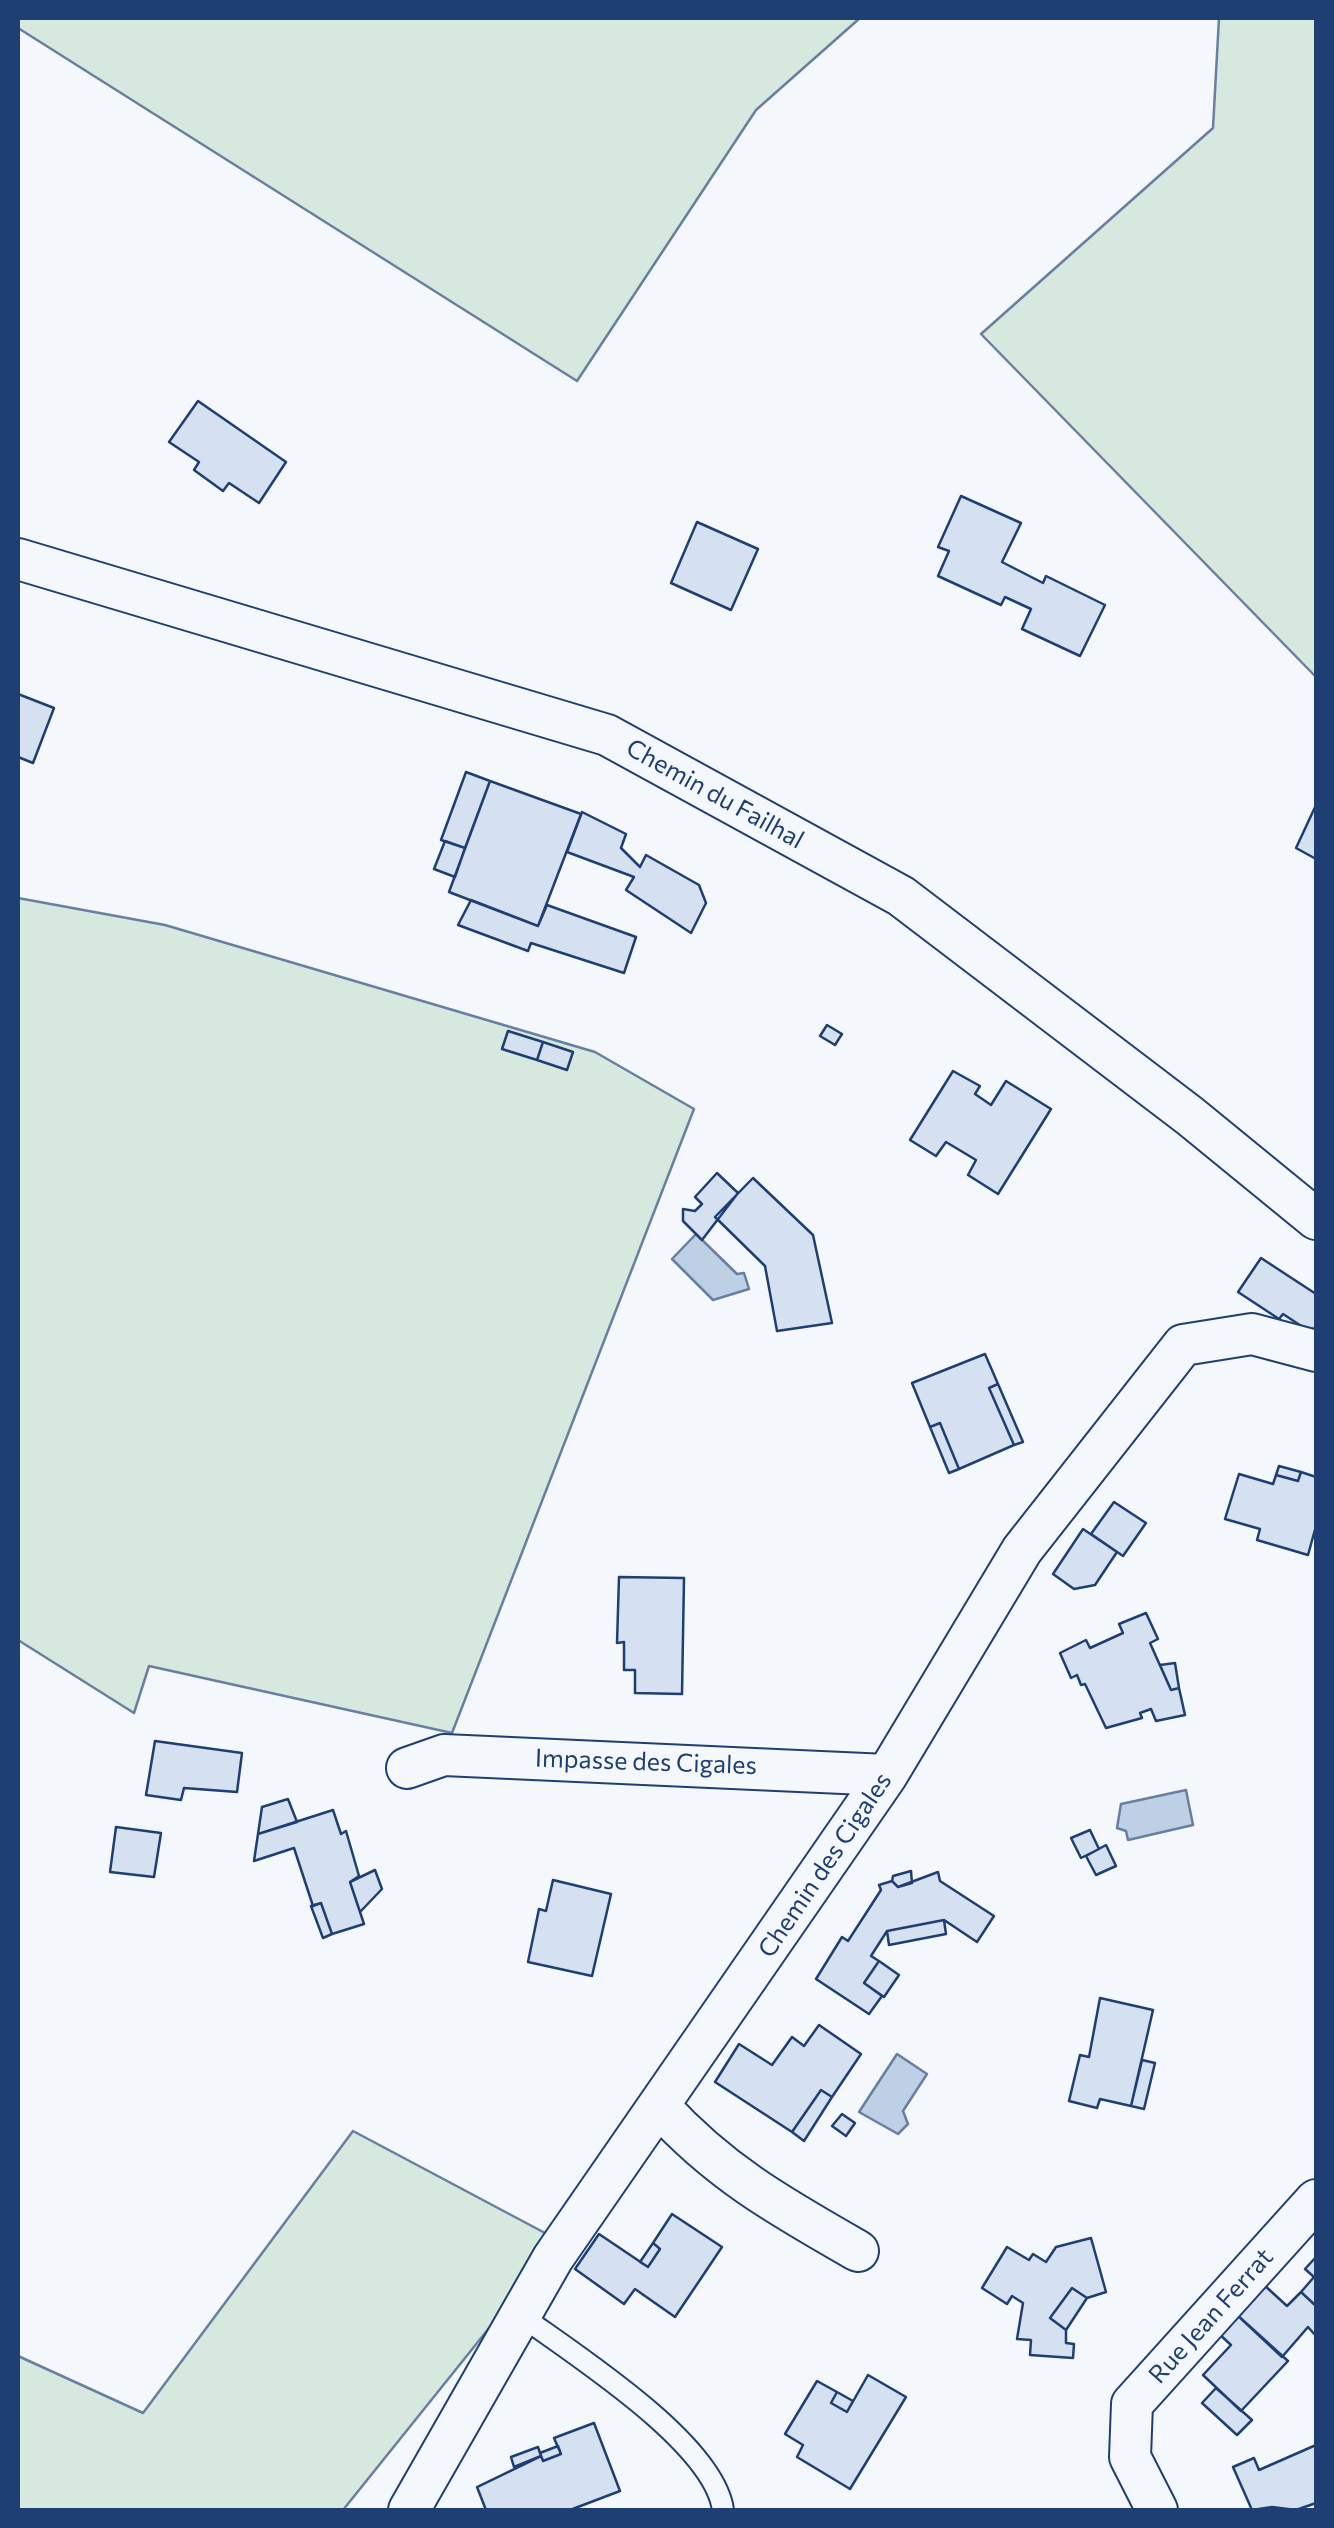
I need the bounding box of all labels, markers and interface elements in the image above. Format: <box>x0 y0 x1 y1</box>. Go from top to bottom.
street label: Chemin du Failhal <box>621 733 809 855</box>
street label: Impasse des Cigales <box>535 1743 757 1781</box>
street label: Chemin des Cigales <box>752 1767 898 1963</box>
street label: Rue Jean Ferrat <box>1143 2242 1279 2390</box>

